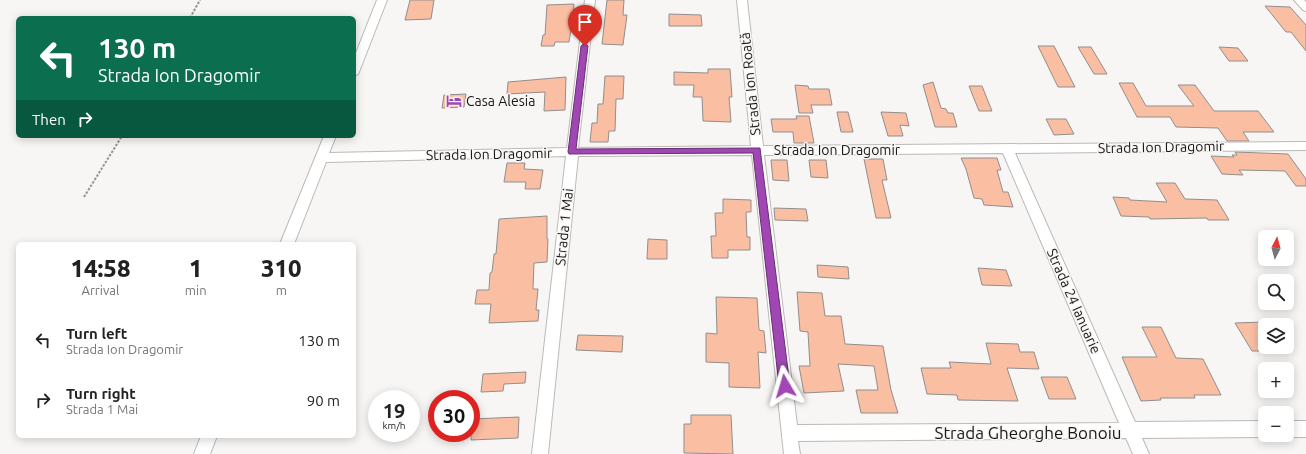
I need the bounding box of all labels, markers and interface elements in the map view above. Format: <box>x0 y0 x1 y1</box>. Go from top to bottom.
pin <box>568 5 602 46</box>
icon: arrive <box>574 11 596 33</box>
icon: left <box>32 32 84 84</box>
text: 130 m <box>98 32 176 63</box>
street label: Strada Ion Roată <box>737 32 763 136</box>
text: Strada Ion Dragomir <box>98 65 260 85</box>
hotel icon: Casa Alesia <box>445 92 463 110</box>
place label: Casa Alesia <box>466 93 535 109</box>
icon: right <box>74 108 96 130</box>
text: Then <box>32 111 66 128</box>
street label: Strada Ion Dragomir <box>1098 138 1225 156</box>
street label: Strada Ion Dragomir <box>774 142 901 158</box>
street label: Strada Ion Dragomir <box>426 145 553 163</box>
street label: Strada 1 Mai <box>552 187 576 267</box>
north arrow <box>1258 230 1294 266</box>
map controls <box>1258 230 1294 442</box>
street label: Strada 24 Ianuarie <box>1044 246 1104 356</box>
text: 14:58 <box>70 255 130 282</box>
text: 1 <box>189 255 202 282</box>
text: 310 <box>261 255 302 282</box>
button: search <box>1258 274 1294 310</box>
text: Arrival <box>81 283 119 297</box>
text: min <box>185 283 207 297</box>
text: m <box>276 283 287 297</box>
button: layers <box>1258 318 1294 354</box>
text: Turn left <box>66 325 127 342</box>
icon: left <box>32 329 54 351</box>
text: 130 m <box>298 332 340 349</box>
text: Strada Ion Dragomir <box>66 342 183 356</box>
button: + <box>1258 362 1294 398</box>
position arrow <box>764 365 806 407</box>
text: Turn right <box>66 385 136 402</box>
icon: right <box>32 389 54 411</box>
speed limit sign: 30 <box>428 390 480 442</box>
text: 90 m <box>307 392 340 409</box>
text: 19 <box>383 399 405 422</box>
text: Strada 1 Mai <box>66 402 138 416</box>
button: − <box>1258 406 1294 442</box>
text: km/h <box>382 420 406 431</box>
street label: Strada Gheorghe Bonoiu <box>934 423 1122 442</box>

